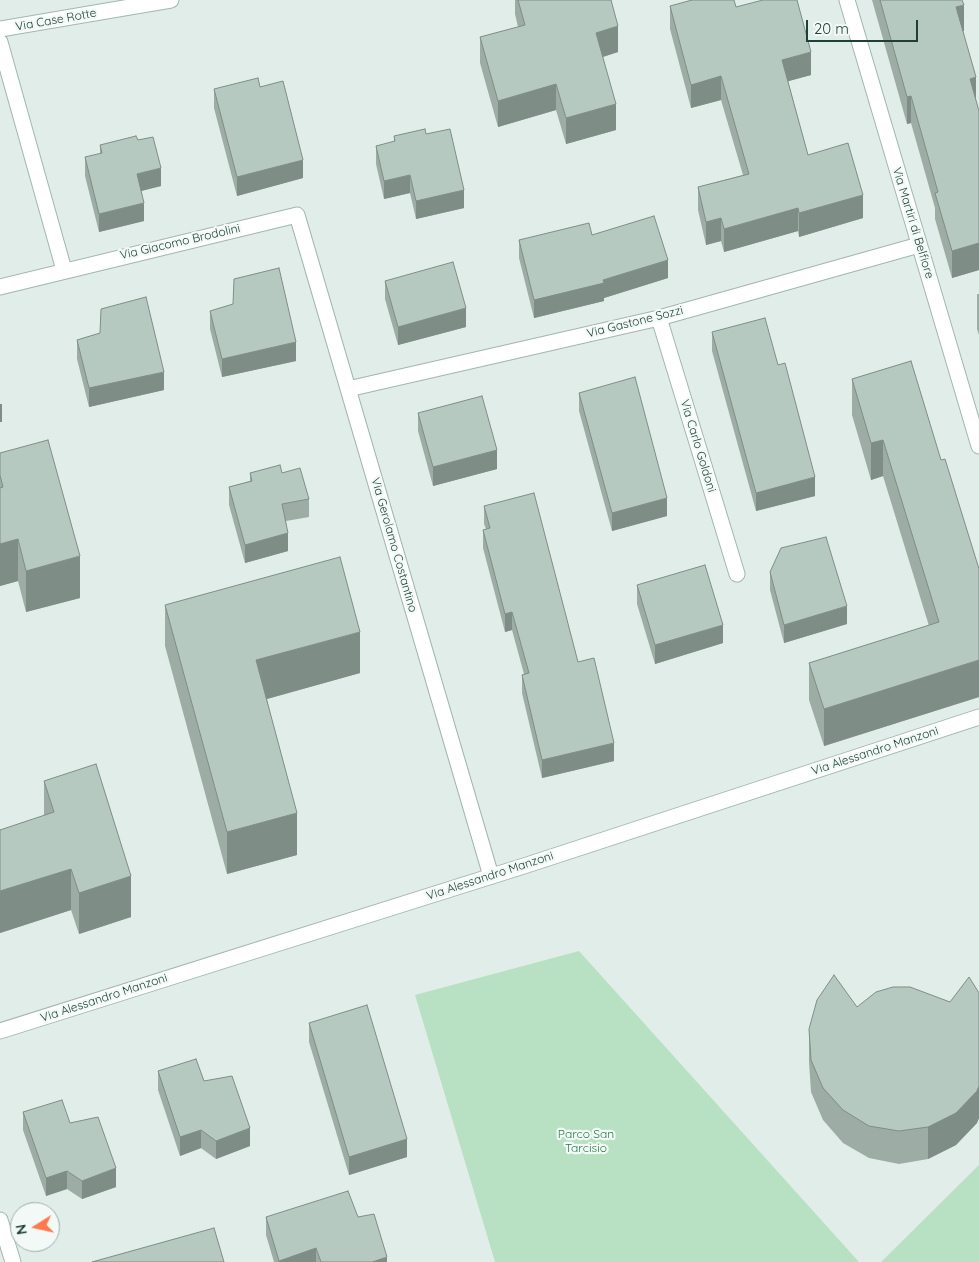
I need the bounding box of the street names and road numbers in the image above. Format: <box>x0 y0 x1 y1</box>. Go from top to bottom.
street label: Via Case Rotte <box>14 6 98 34</box>
street label: Via Martiri di Belfiore <box>889 166 937 280</box>
street label: Via Giacomo Brodolini <box>118 221 242 263</box>
street label: Via Gastone Sozzi <box>585 303 685 341</box>
street label: Via Carlo Goldoni <box>677 398 719 494</box>
street label: Via Gerolamo Costantino <box>368 476 420 614</box>
street label: Via Alessandro Manzoni <box>810 724 940 778</box>
street label: Via Alessandro Manzoni <box>425 849 555 903</box>
street label: Via Alessandro Manzoni <box>39 971 169 1025</box>

